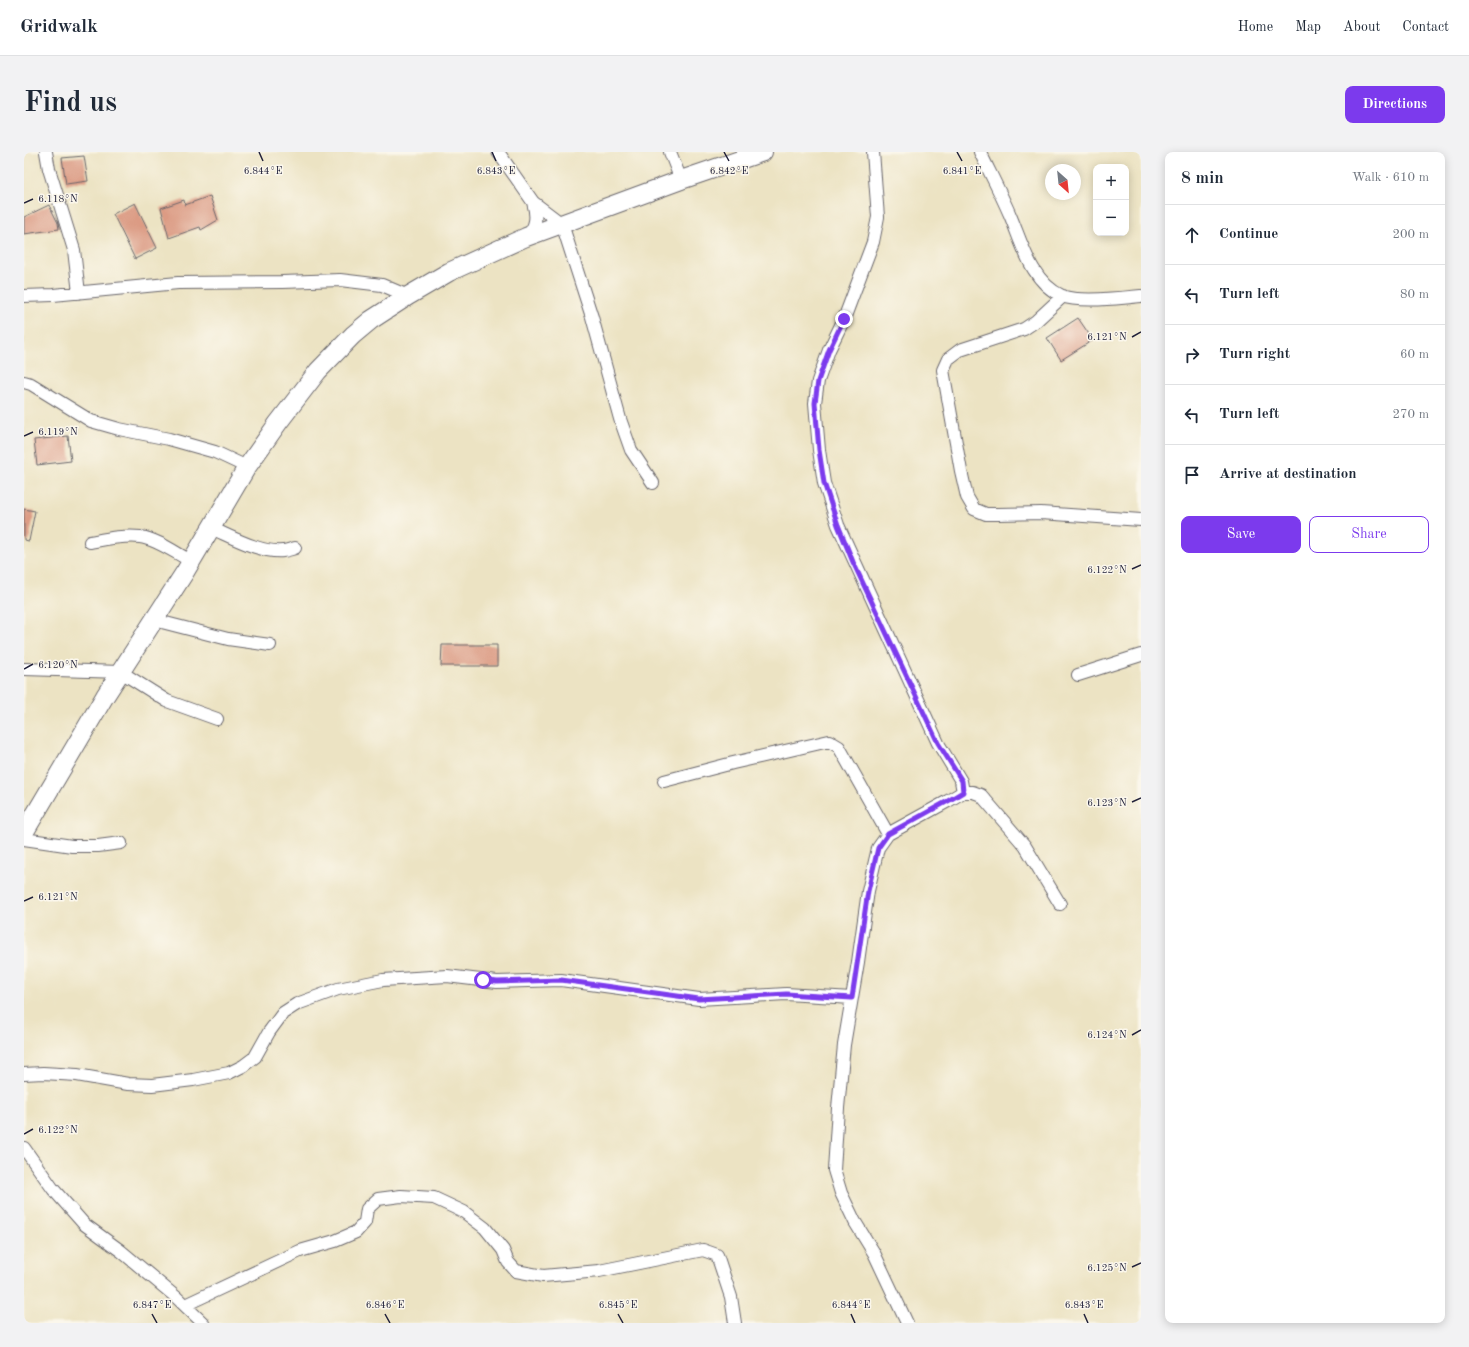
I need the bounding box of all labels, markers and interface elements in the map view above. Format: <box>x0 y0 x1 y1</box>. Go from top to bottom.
text: Gridwalk <box>20 18 98 37</box>
text: Home <box>1238 20 1273 34</box>
text: Map <box>1295 20 1321 34</box>
text: About <box>1343 20 1380 34</box>
text: Contact <box>1402 20 1449 34</box>
button: Directions <box>1345 86 1445 123</box>
text: Find us <box>24 90 117 118</box>
north arrow <box>1045 164 1081 200</box>
map controls <box>1093 164 1129 236</box>
button: + <box>1093 164 1129 200</box>
text: 6.844°E <box>244 166 282 176</box>
text: 6.843°E <box>477 166 515 176</box>
text: 6.842°E <box>710 166 748 176</box>
text: 6.841°E <box>943 166 981 176</box>
text: 8 min <box>1181 170 1224 187</box>
text: Walk · 610 m <box>1352 171 1429 184</box>
text: 6.118°N <box>38 194 78 204</box>
button: − <box>1093 200 1129 236</box>
icon: ahead <box>1181 224 1203 246</box>
text: Continue <box>1219 227 1278 242</box>
text: 200 m <box>1392 228 1429 241</box>
icon: left <box>1181 284 1203 306</box>
text: Turn left <box>1219 287 1279 302</box>
text: 80 m <box>1400 288 1429 301</box>
route end <box>835 310 853 328</box>
text: 6.121°N <box>1087 332 1127 342</box>
icon: right <box>1181 344 1203 366</box>
text: Turn right <box>1219 347 1290 362</box>
text: 60 m <box>1400 348 1429 361</box>
icon: left <box>1181 404 1203 426</box>
text: Turn left <box>1219 407 1279 422</box>
text: 270 m <box>1392 408 1429 421</box>
text: 6.119°N <box>38 427 78 437</box>
icon: arrive <box>1181 464 1203 486</box>
text: Arrive at destination <box>1219 467 1357 482</box>
button: Save <box>1181 516 1301 553</box>
button: Share <box>1309 516 1429 553</box>
text: 6.122°N <box>1087 565 1127 575</box>
text: 6.120°N <box>38 660 78 670</box>
text: 6.123°N <box>1087 798 1127 808</box>
text: 6.121°N <box>38 892 78 902</box>
route start <box>474 971 492 989</box>
text: 6.124°N <box>1087 1030 1127 1040</box>
text: 6.122°N <box>38 1125 78 1135</box>
text: 6.125°N <box>1087 1263 1127 1273</box>
text: 6.847°E <box>133 1300 171 1310</box>
text: 6.846°E <box>366 1300 404 1310</box>
text: 6.845°E <box>599 1300 637 1310</box>
text: 6.844°E <box>832 1300 870 1310</box>
text: 6.843°E <box>1065 1300 1103 1310</box>

